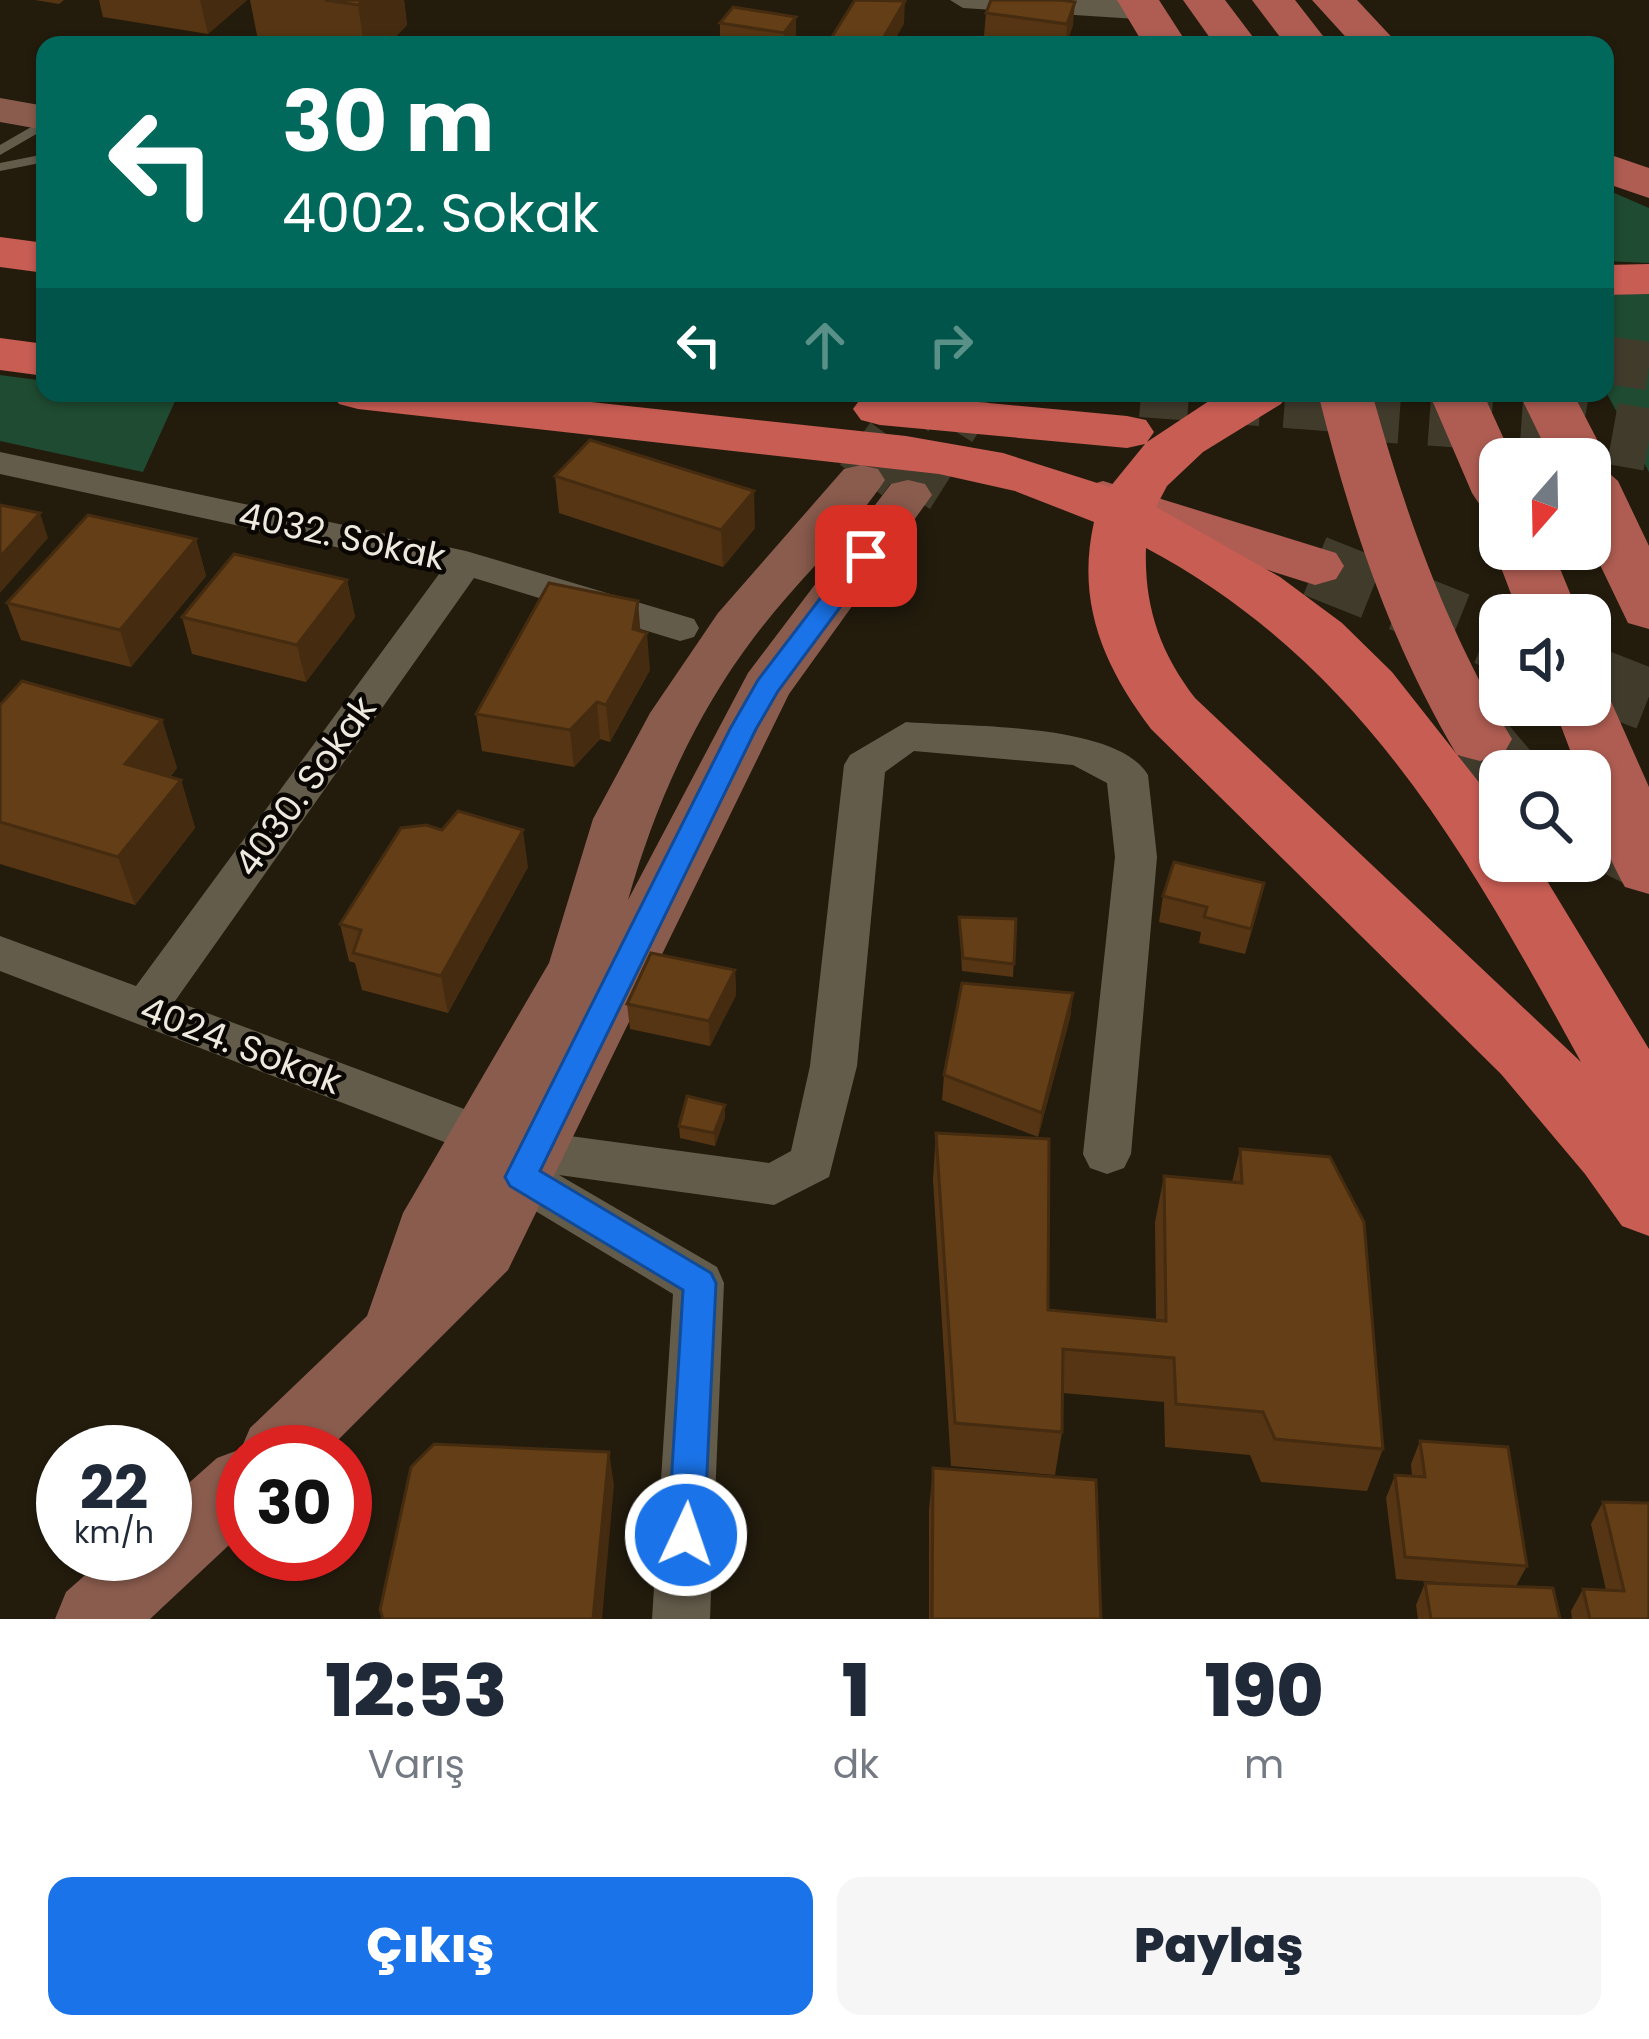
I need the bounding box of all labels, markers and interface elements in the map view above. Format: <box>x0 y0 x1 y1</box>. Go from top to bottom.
text: 30 m <box>282 63 494 180</box>
icon: left <box>84 84 240 240</box>
text: 4002. Sokak <box>282 175 599 251</box>
icon: left <box>666 312 732 378</box>
icon: ahead <box>792 312 858 378</box>
icon: right <box>918 312 984 378</box>
north arrow <box>1479 438 1611 570</box>
map controls <box>1479 438 1611 882</box>
street label: 4032. Sokak <box>234 489 450 583</box>
pin <box>815 505 917 607</box>
icon: arrive <box>833 523 899 589</box>
button: sound <box>1479 594 1611 726</box>
street label: 4030. Sokak <box>222 685 388 887</box>
button: search <box>1479 750 1611 882</box>
street label: 4024. Sokak <box>133 983 349 1107</box>
speed limit sign: 30 <box>216 1425 372 1581</box>
text: 22 <box>80 1446 148 1530</box>
position arrow <box>623 1472 749 1598</box>
text: km/h <box>74 1511 154 1554</box>
text: 12:53 <box>326 1640 507 1741</box>
text: 1 <box>842 1640 870 1741</box>
text: 190 <box>1205 1640 1323 1741</box>
text: Varış <box>368 1737 465 1792</box>
text: dk <box>833 1737 879 1792</box>
text: m <box>1244 1737 1284 1792</box>
button: Çıkış <box>48 1877 813 2015</box>
button: Paylaş <box>837 1877 1601 2015</box>

